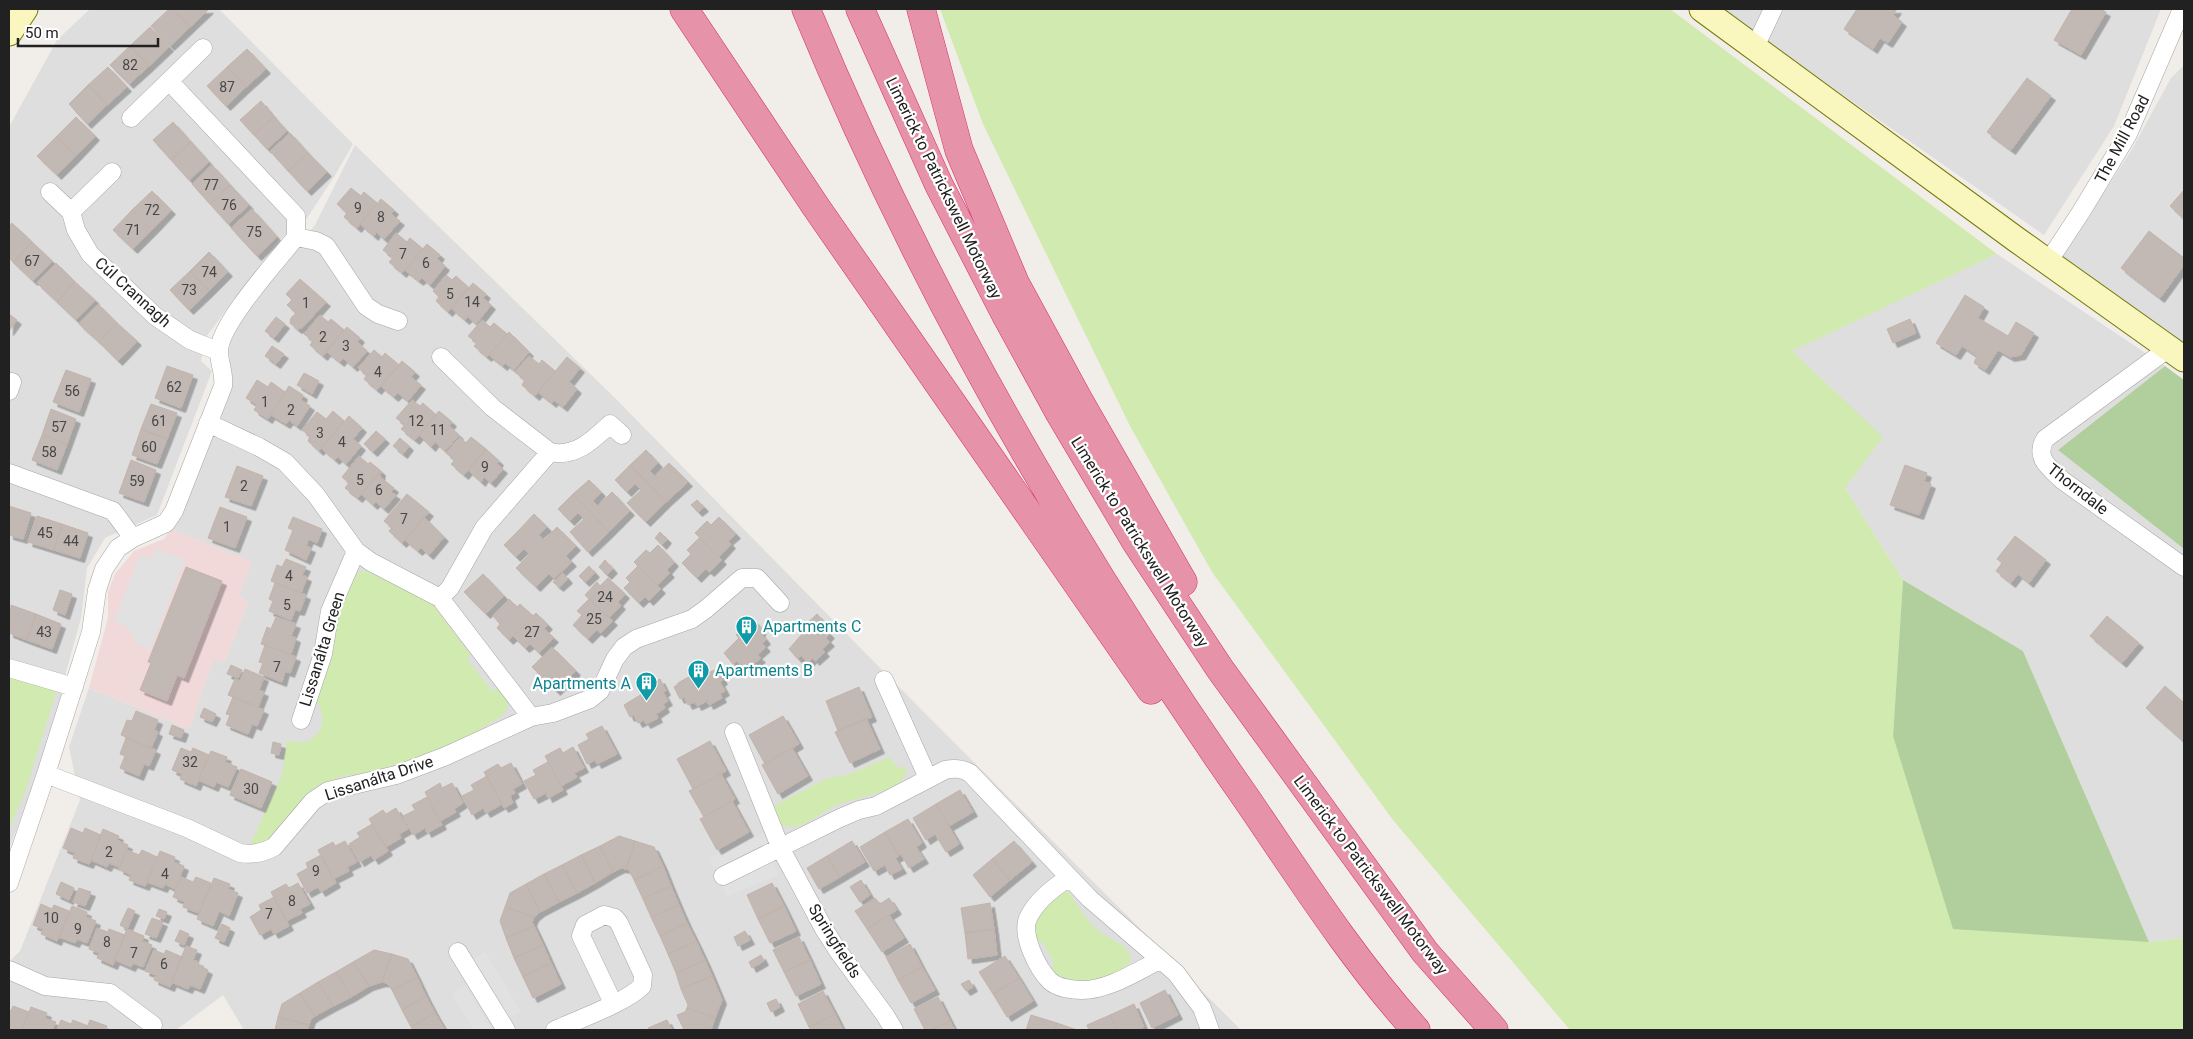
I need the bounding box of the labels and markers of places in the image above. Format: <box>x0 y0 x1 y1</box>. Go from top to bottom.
building icon: Apartments C <box>735 614 759 645</box>
place label: Apartments C <box>763 617 861 636</box>
building icon: Apartments B <box>687 658 711 689</box>
place label: Apartments B <box>715 661 813 680</box>
building icon: Apartments A <box>635 671 659 702</box>
place label: Apartments A <box>533 674 632 693</box>

